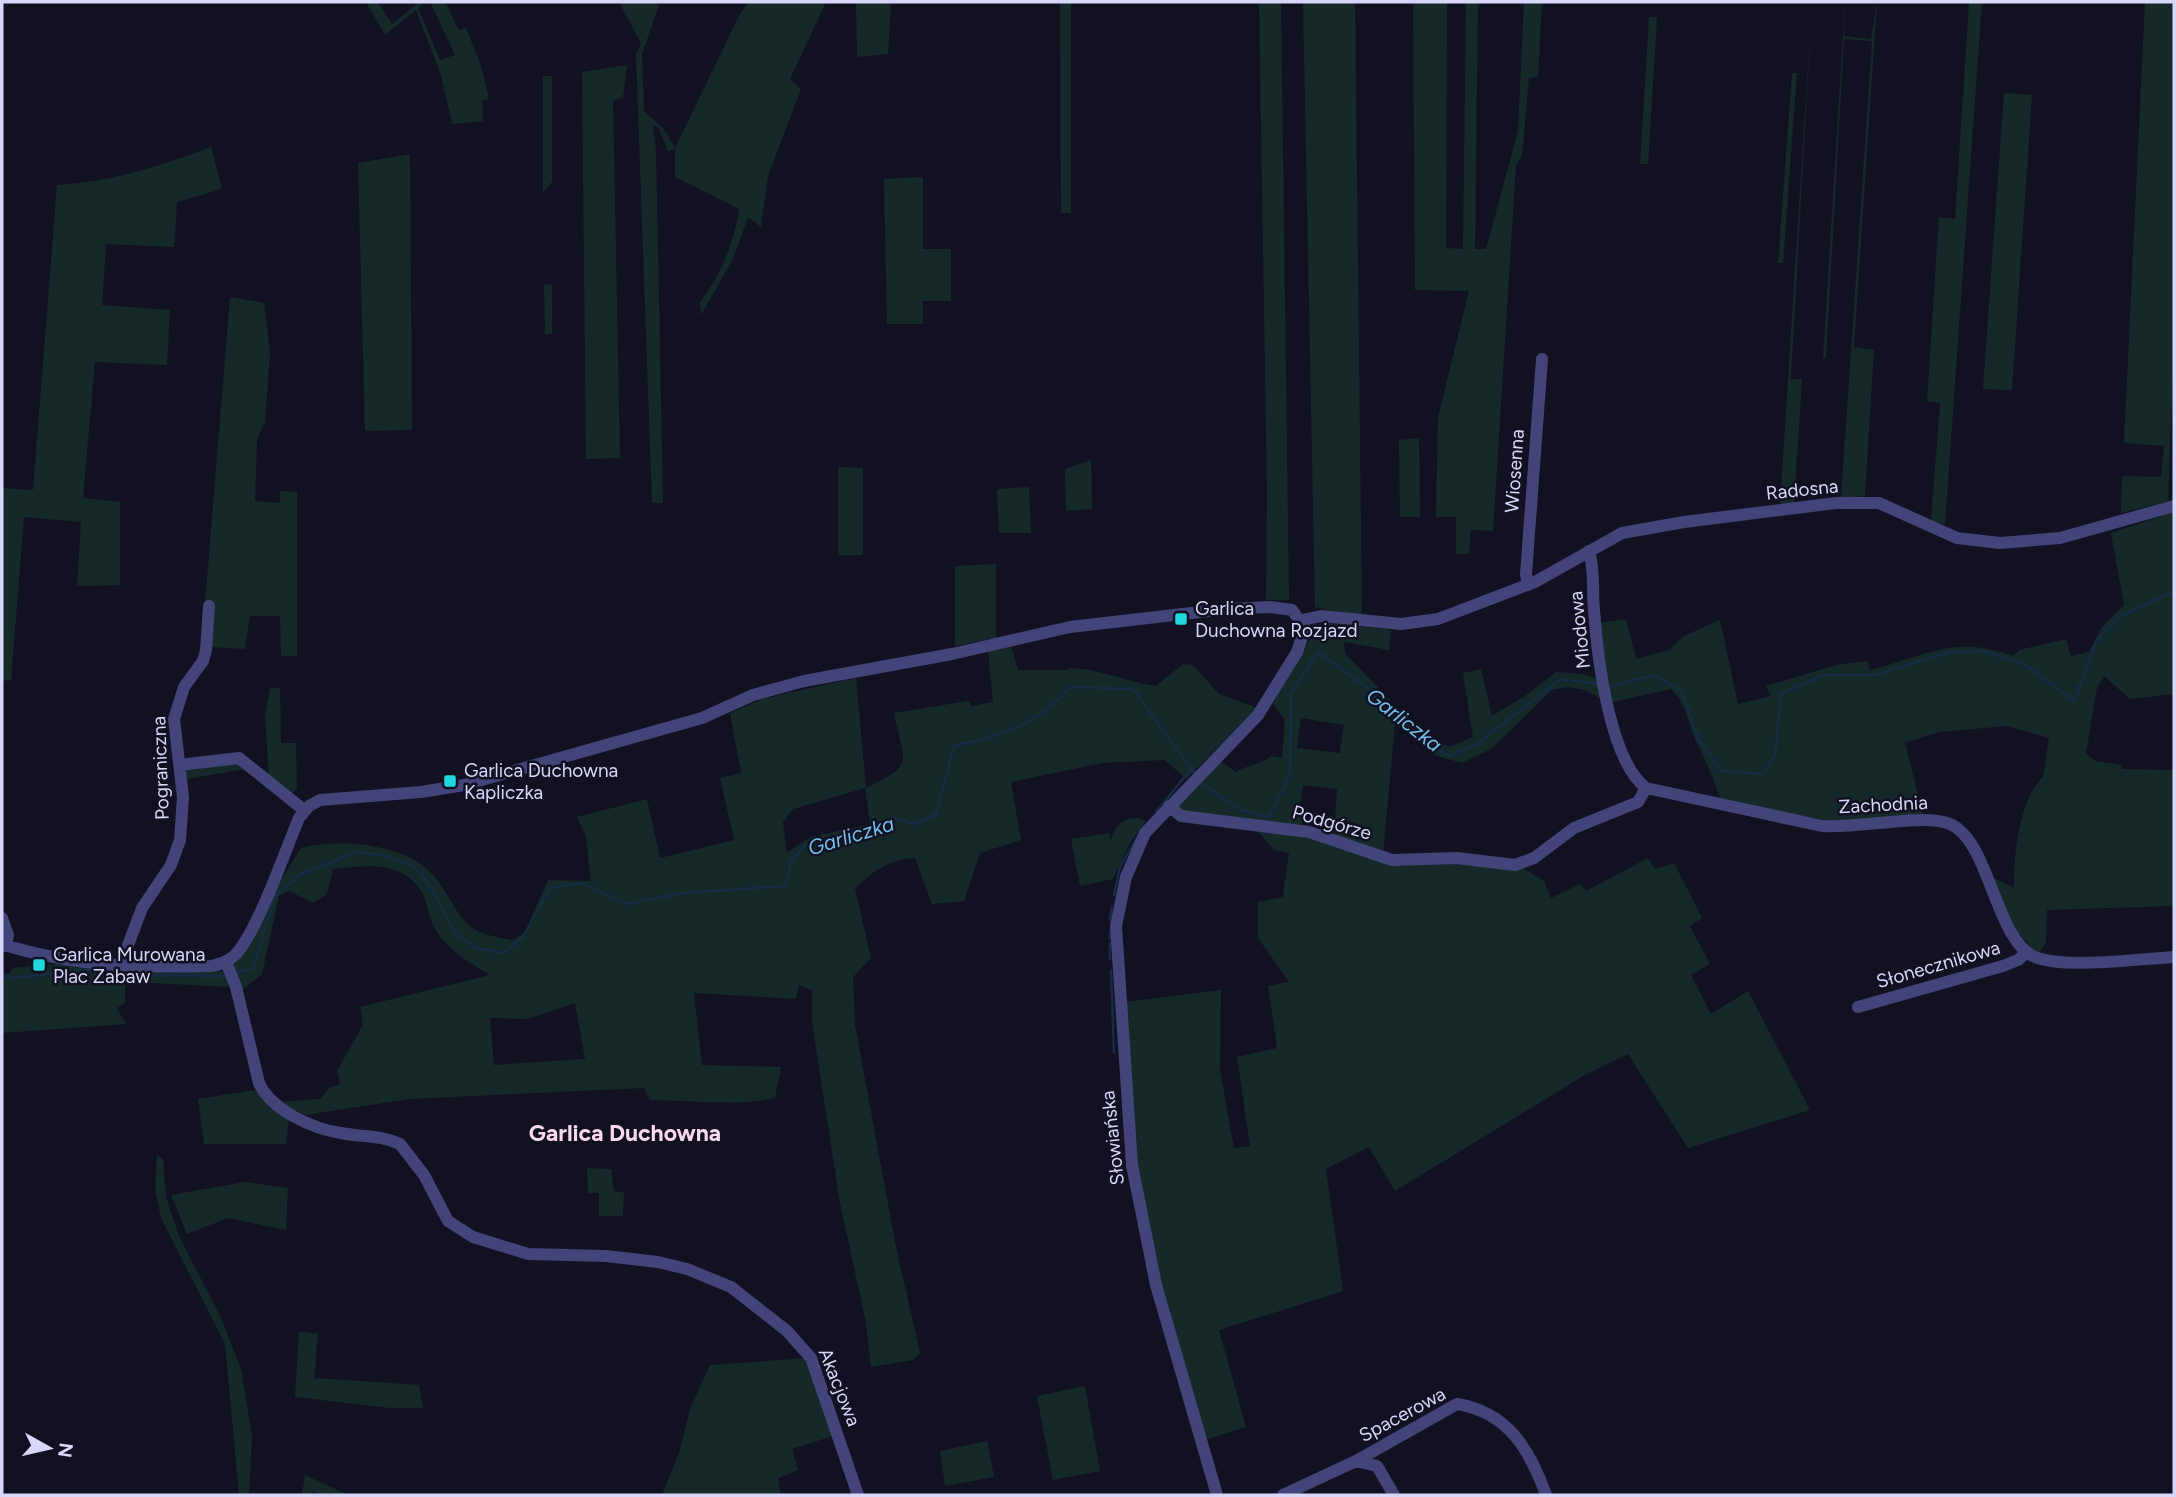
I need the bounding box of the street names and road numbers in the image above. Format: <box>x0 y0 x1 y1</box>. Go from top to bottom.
street label: Wiosenna <box>1500 428 1529 514</box>
street label: Radosna <box>1765 474 1840 505</box>
street label: Miodowa <box>1564 590 1595 670</box>
street label: Pograniczna <box>147 716 174 820</box>
street label: Zachodnia <box>1838 791 1928 818</box>
street label: Podgórze <box>1290 800 1374 845</box>
street label: Słonecznikowa <box>1874 936 2003 993</box>
street label: Słowiańska <box>1096 1090 1129 1186</box>
street label: Akacjowa <box>813 1345 866 1430</box>
street label: Spacerowa <box>1355 1382 1449 1447</box>

